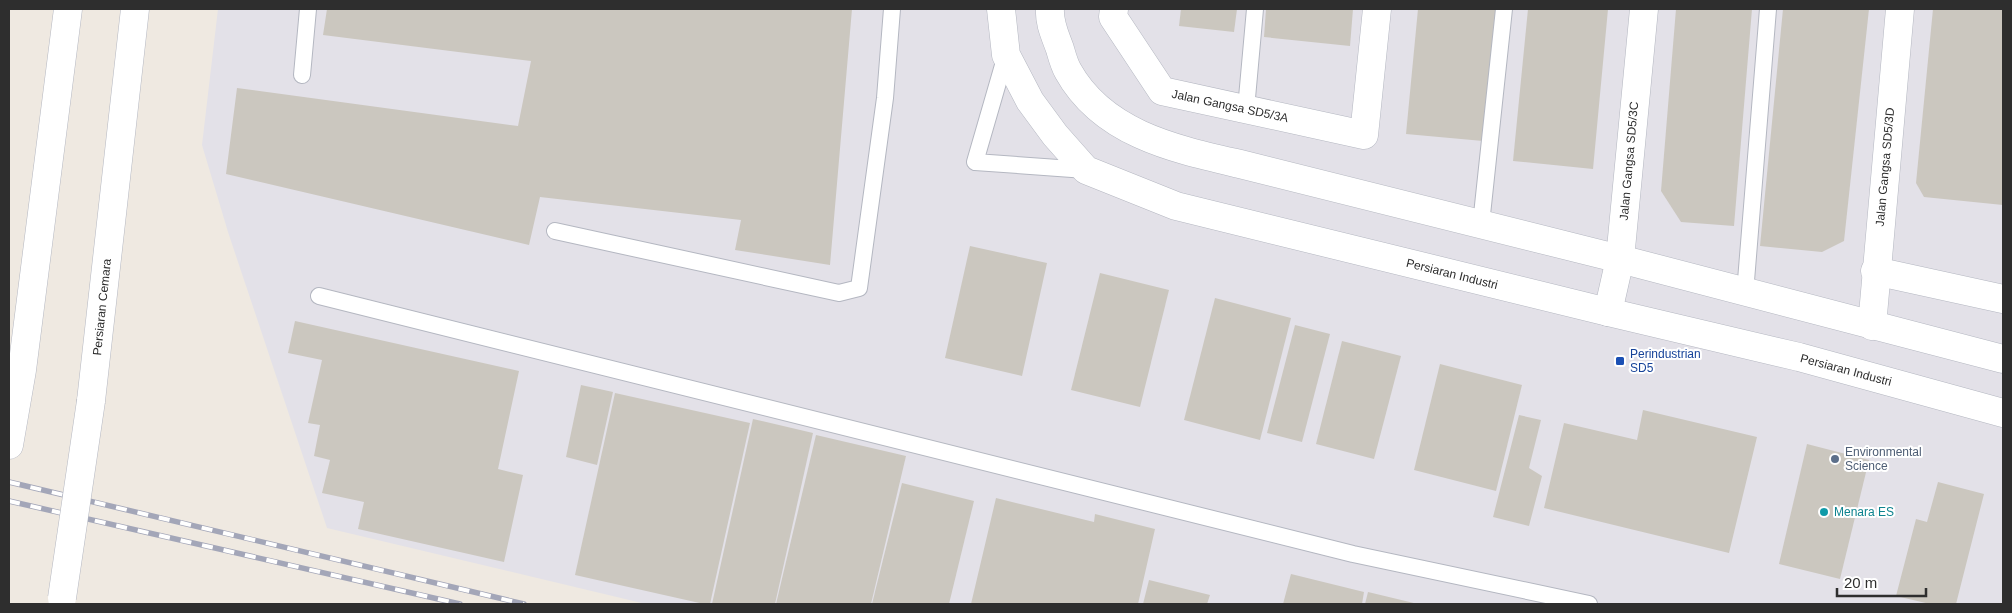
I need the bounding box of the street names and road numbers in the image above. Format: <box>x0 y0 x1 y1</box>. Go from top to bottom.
street label: Jalan Gangsa SD5/3A <box>1170 87 1290 125</box>
street label: Jalan Gangsa SD5/3C <box>1617 101 1641 221</box>
street label: Jalan Gangsa SD5/3D <box>1873 107 1897 227</box>
street label: Persiaran Industri <box>1405 256 1499 292</box>
street label: Persiaran Cemara <box>90 258 114 356</box>
street label: Persiaran Industri <box>1799 351 1893 389</box>

